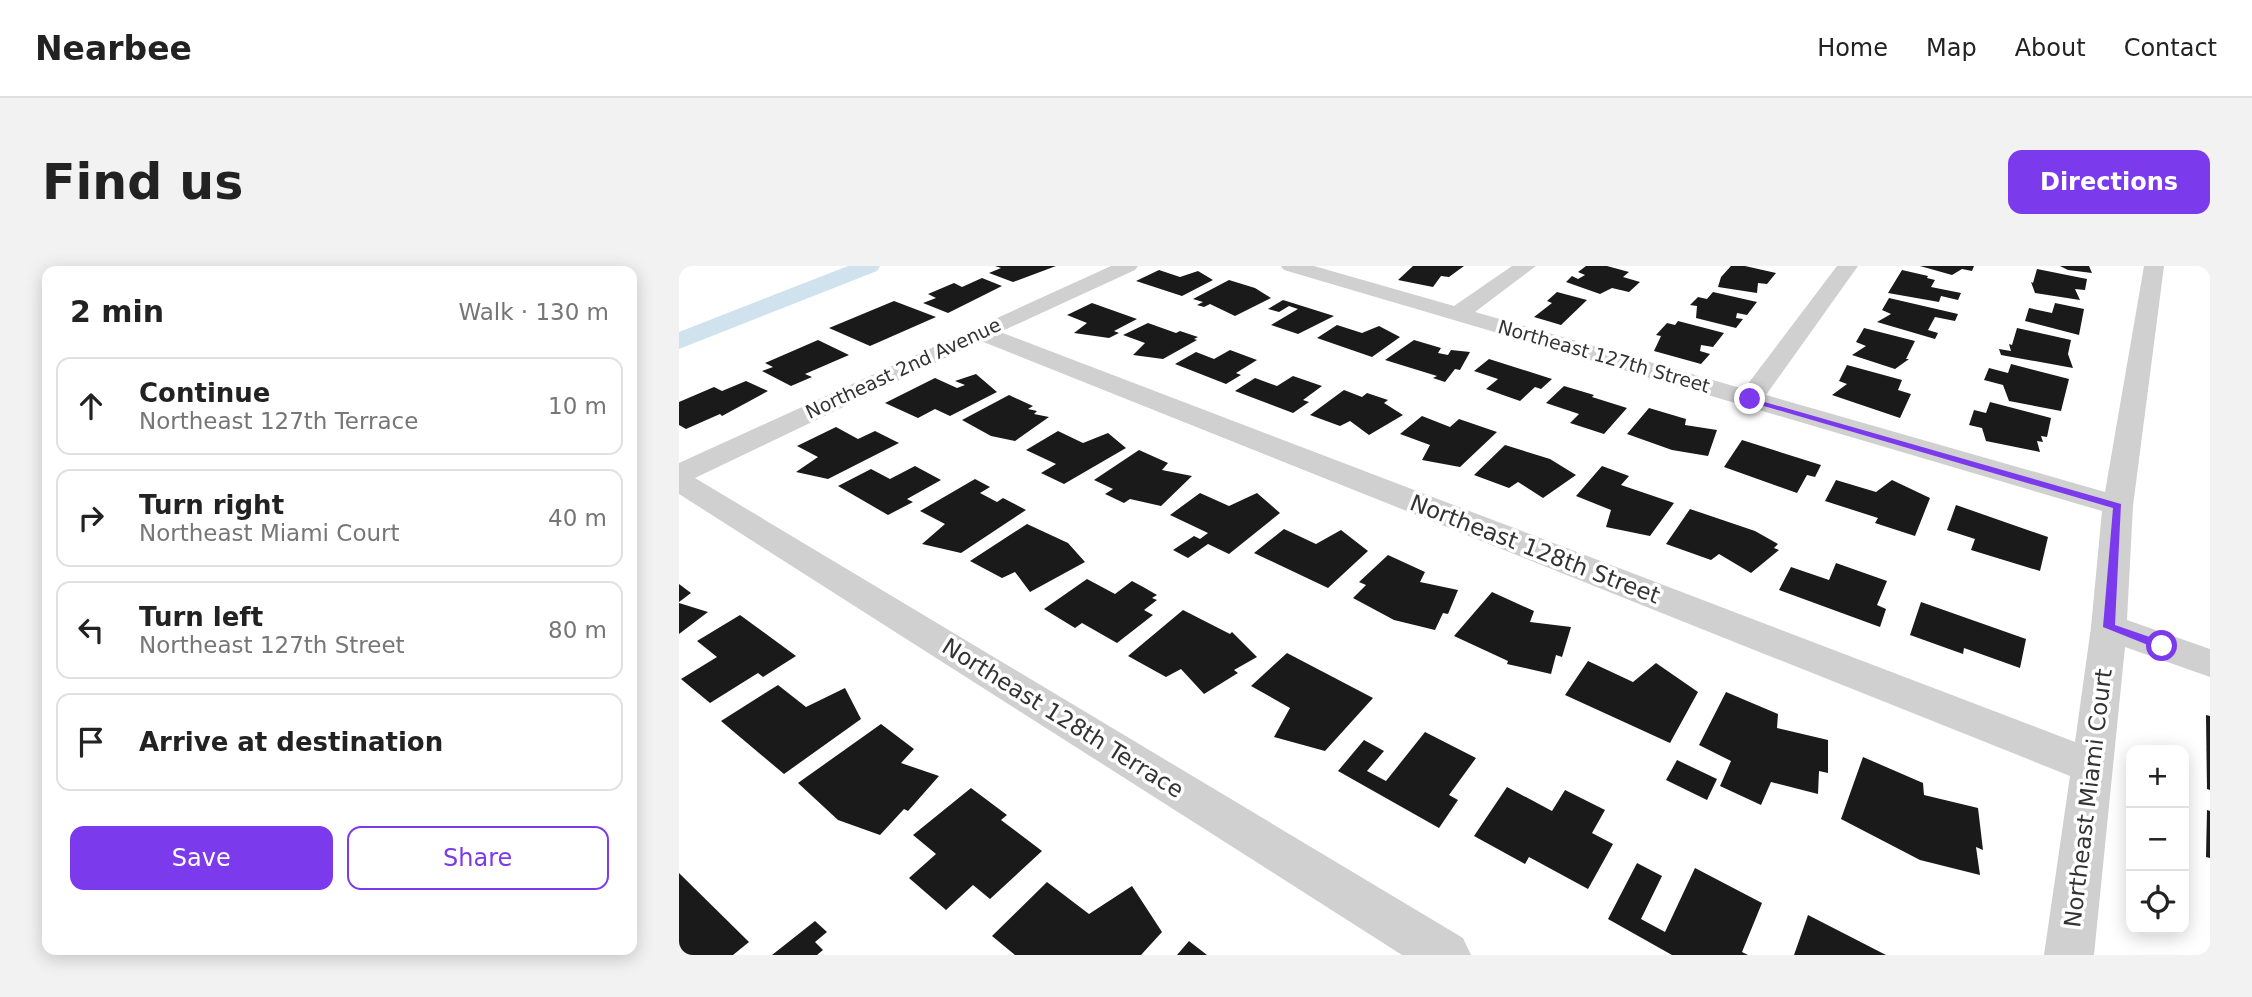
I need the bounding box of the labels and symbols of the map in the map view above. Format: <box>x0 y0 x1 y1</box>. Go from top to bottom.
street label: Northeast 2nd Avenue <box>802 313 1004 423</box>
street label: Northeast 127th Street <box>1496 315 1712 397</box>
route end <box>1734 383 1765 414</box>
street label: Northeast 128th Street <box>1406 489 1664 609</box>
route start <box>2146 630 2177 661</box>
street label: Northeast 128th Terrace <box>938 633 1188 803</box>
street label: Northeast Miami Court <box>2059 667 2117 929</box>

